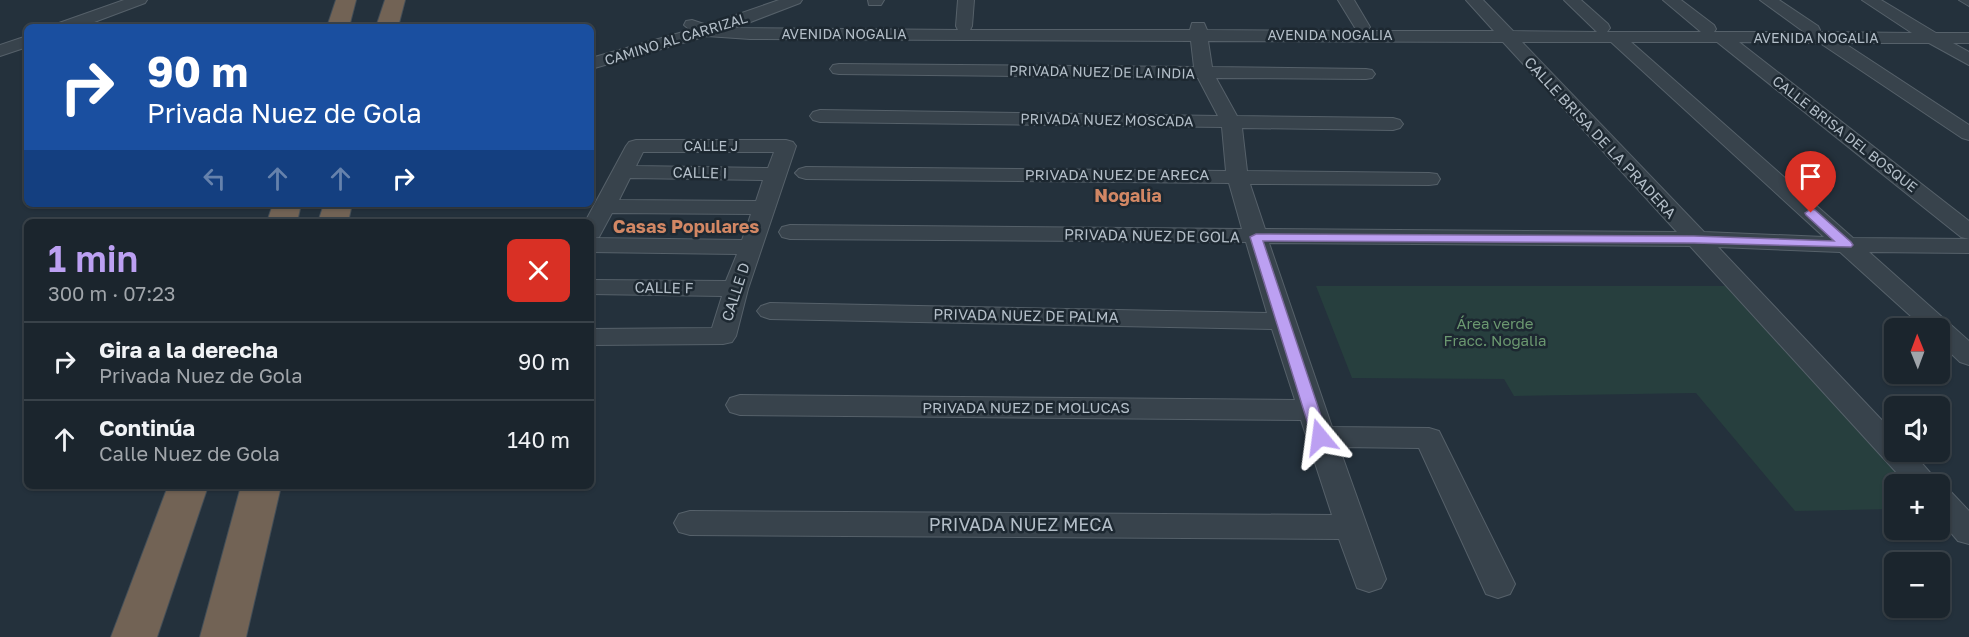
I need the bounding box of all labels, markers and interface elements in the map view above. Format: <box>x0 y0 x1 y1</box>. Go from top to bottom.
street label: CAMINO AL CARRIZAL <box>602 9 749 68</box>
street label: AVENIDA NOGALIA <box>781 25 907 42</box>
street label: AVENIDA NOGALIA <box>1267 26 1393 43</box>
street label: AVENIDA NOGALIA <box>1753 29 1879 46</box>
text: 90 m <box>147 46 248 96</box>
icon: right <box>48 48 126 126</box>
street label: CALLE BRISA DE LA PRADERA <box>1521 53 1680 222</box>
street label: PRIVADA NUEZ DE LA INDIA <box>1009 61 1196 82</box>
street label: CALLE BRISA DEL BOSQUE <box>1769 72 1921 195</box>
text: Privada Nuez de Gola <box>147 97 422 129</box>
street label: PRIVADA NUEZ MOSCADA <box>1020 109 1194 130</box>
street label: CALLE J <box>684 137 738 154</box>
pin <box>1785 151 1836 213</box>
icon: arrive <box>1794 160 1827 193</box>
icon: left <box>198 162 231 195</box>
icon: ahead <box>261 162 294 195</box>
icon: ahead <box>324 162 357 195</box>
icon: right <box>387 162 420 195</box>
street label: CALLE I <box>673 163 728 181</box>
street label: PRIVADA NUEZ DE ARECA <box>1025 165 1209 183</box>
district label: Nogalia <box>1094 184 1162 206</box>
district label: Casas Populares <box>613 215 759 237</box>
street label: PRIVADA NUEZ DE GOLA <box>1064 224 1240 246</box>
text: 1 min <box>48 237 138 280</box>
button: close <box>507 239 570 302</box>
street label: CALLE D <box>717 260 753 323</box>
street label: CALLE F <box>634 277 694 297</box>
text: 300 m · 07:23 <box>48 281 176 305</box>
street label: PRIVADA NUEZ DE PALMA <box>933 304 1119 326</box>
park label: Área verde Fracc. Nogalia <box>1444 314 1546 349</box>
north arrow <box>1884 318 1950 384</box>
map controls <box>1884 318 1950 618</box>
text: Gira a la derecha <box>99 336 278 363</box>
icon: right <box>48 345 81 378</box>
text: 90 m <box>518 348 570 375</box>
text: Privada Nuez de Gola <box>99 363 303 387</box>
button: sound <box>1884 396 1950 462</box>
street label: PRIVADA NUEZ DE MOLUCAS <box>922 398 1130 416</box>
position arrow <box>1288 405 1352 469</box>
text: Continúa <box>99 414 195 441</box>
icon: ahead <box>48 423 81 456</box>
text: 140 m <box>507 426 570 453</box>
text: Calle Nuez de Gola <box>99 441 280 465</box>
button: + <box>1884 474 1950 540</box>
street label: PRIVADA NUEZ MECA <box>929 513 1113 535</box>
button: − <box>1884 552 1950 618</box>

